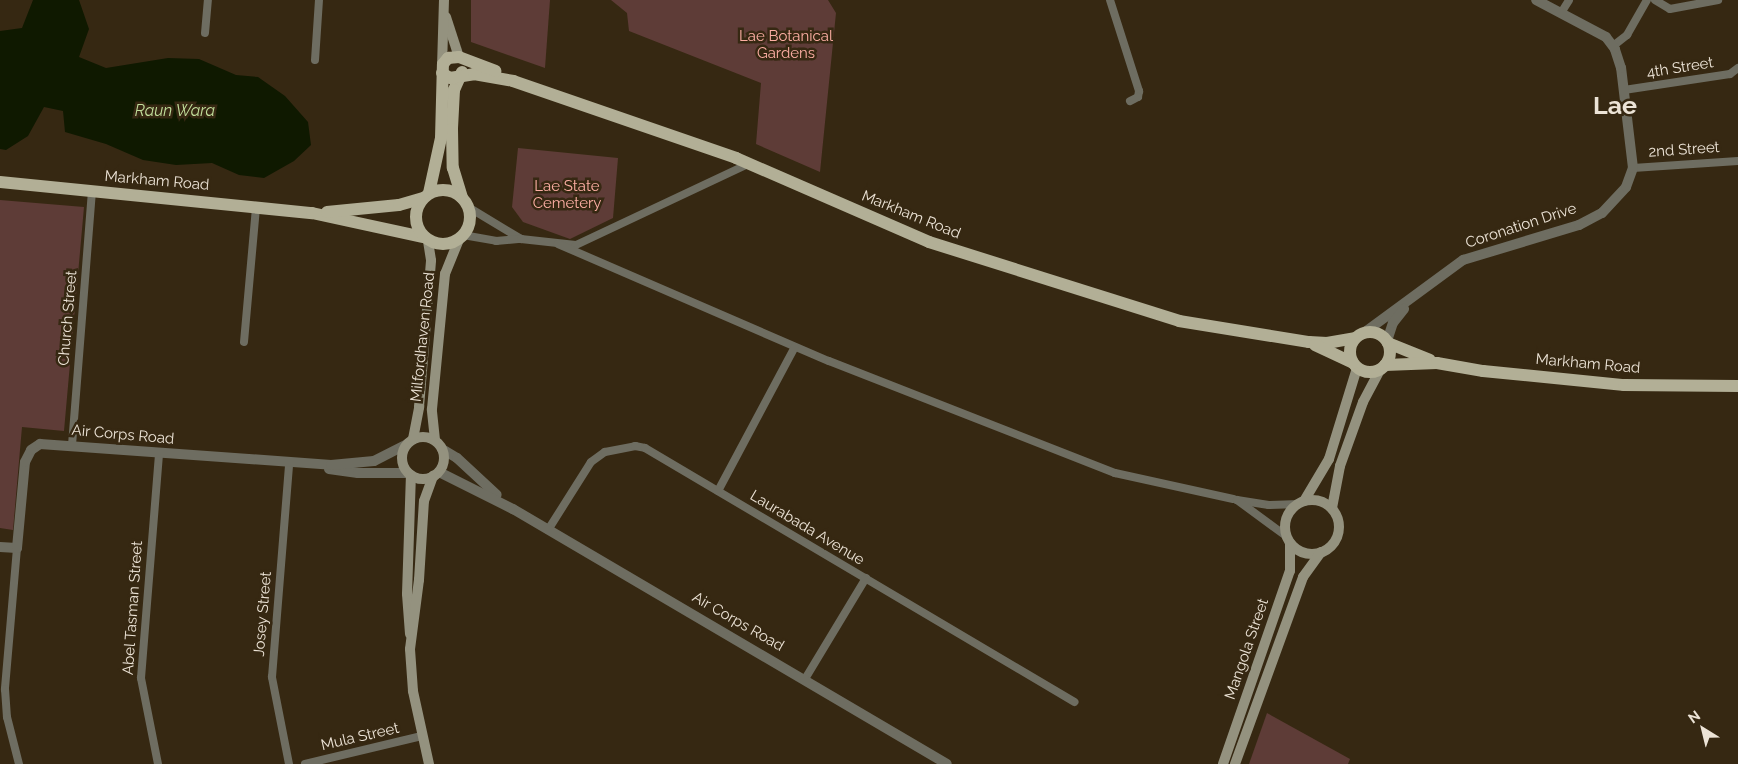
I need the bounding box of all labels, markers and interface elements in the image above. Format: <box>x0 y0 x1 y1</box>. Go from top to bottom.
park label: Lae Botanical Gardens <box>739 27 833 62</box>
street label: 4th Street <box>1645 54 1715 82</box>
district label: Lae <box>1593 90 1637 120</box>
water label: Raun Wara <box>135 101 215 121</box>
street label: 2nd Street <box>1648 139 1720 161</box>
street label: Markham Road <box>104 167 210 195</box>
park label: Lae State Cemetery <box>533 177 601 212</box>
street label: Markham Road <box>859 187 963 243</box>
street label: Coronation Drive <box>1463 200 1579 252</box>
street label: Church Street <box>55 270 81 366</box>
street label: Milfordhaven Road <box>407 271 439 403</box>
street label: Markham Road <box>1535 350 1641 378</box>
street label: Air Corps Road <box>71 422 175 448</box>
street label: Laurabada Avenue <box>746 487 868 569</box>
street label: Abel Tasman Street <box>119 540 147 676</box>
street label: Josey Street <box>250 571 276 657</box>
street label: Air Corps Road <box>689 588 787 656</box>
street label: Mangola Street <box>1221 596 1273 702</box>
north arrow <box>1678 704 1728 754</box>
text: N <box>1685 707 1703 726</box>
street label: Mula Street <box>319 719 401 755</box>

